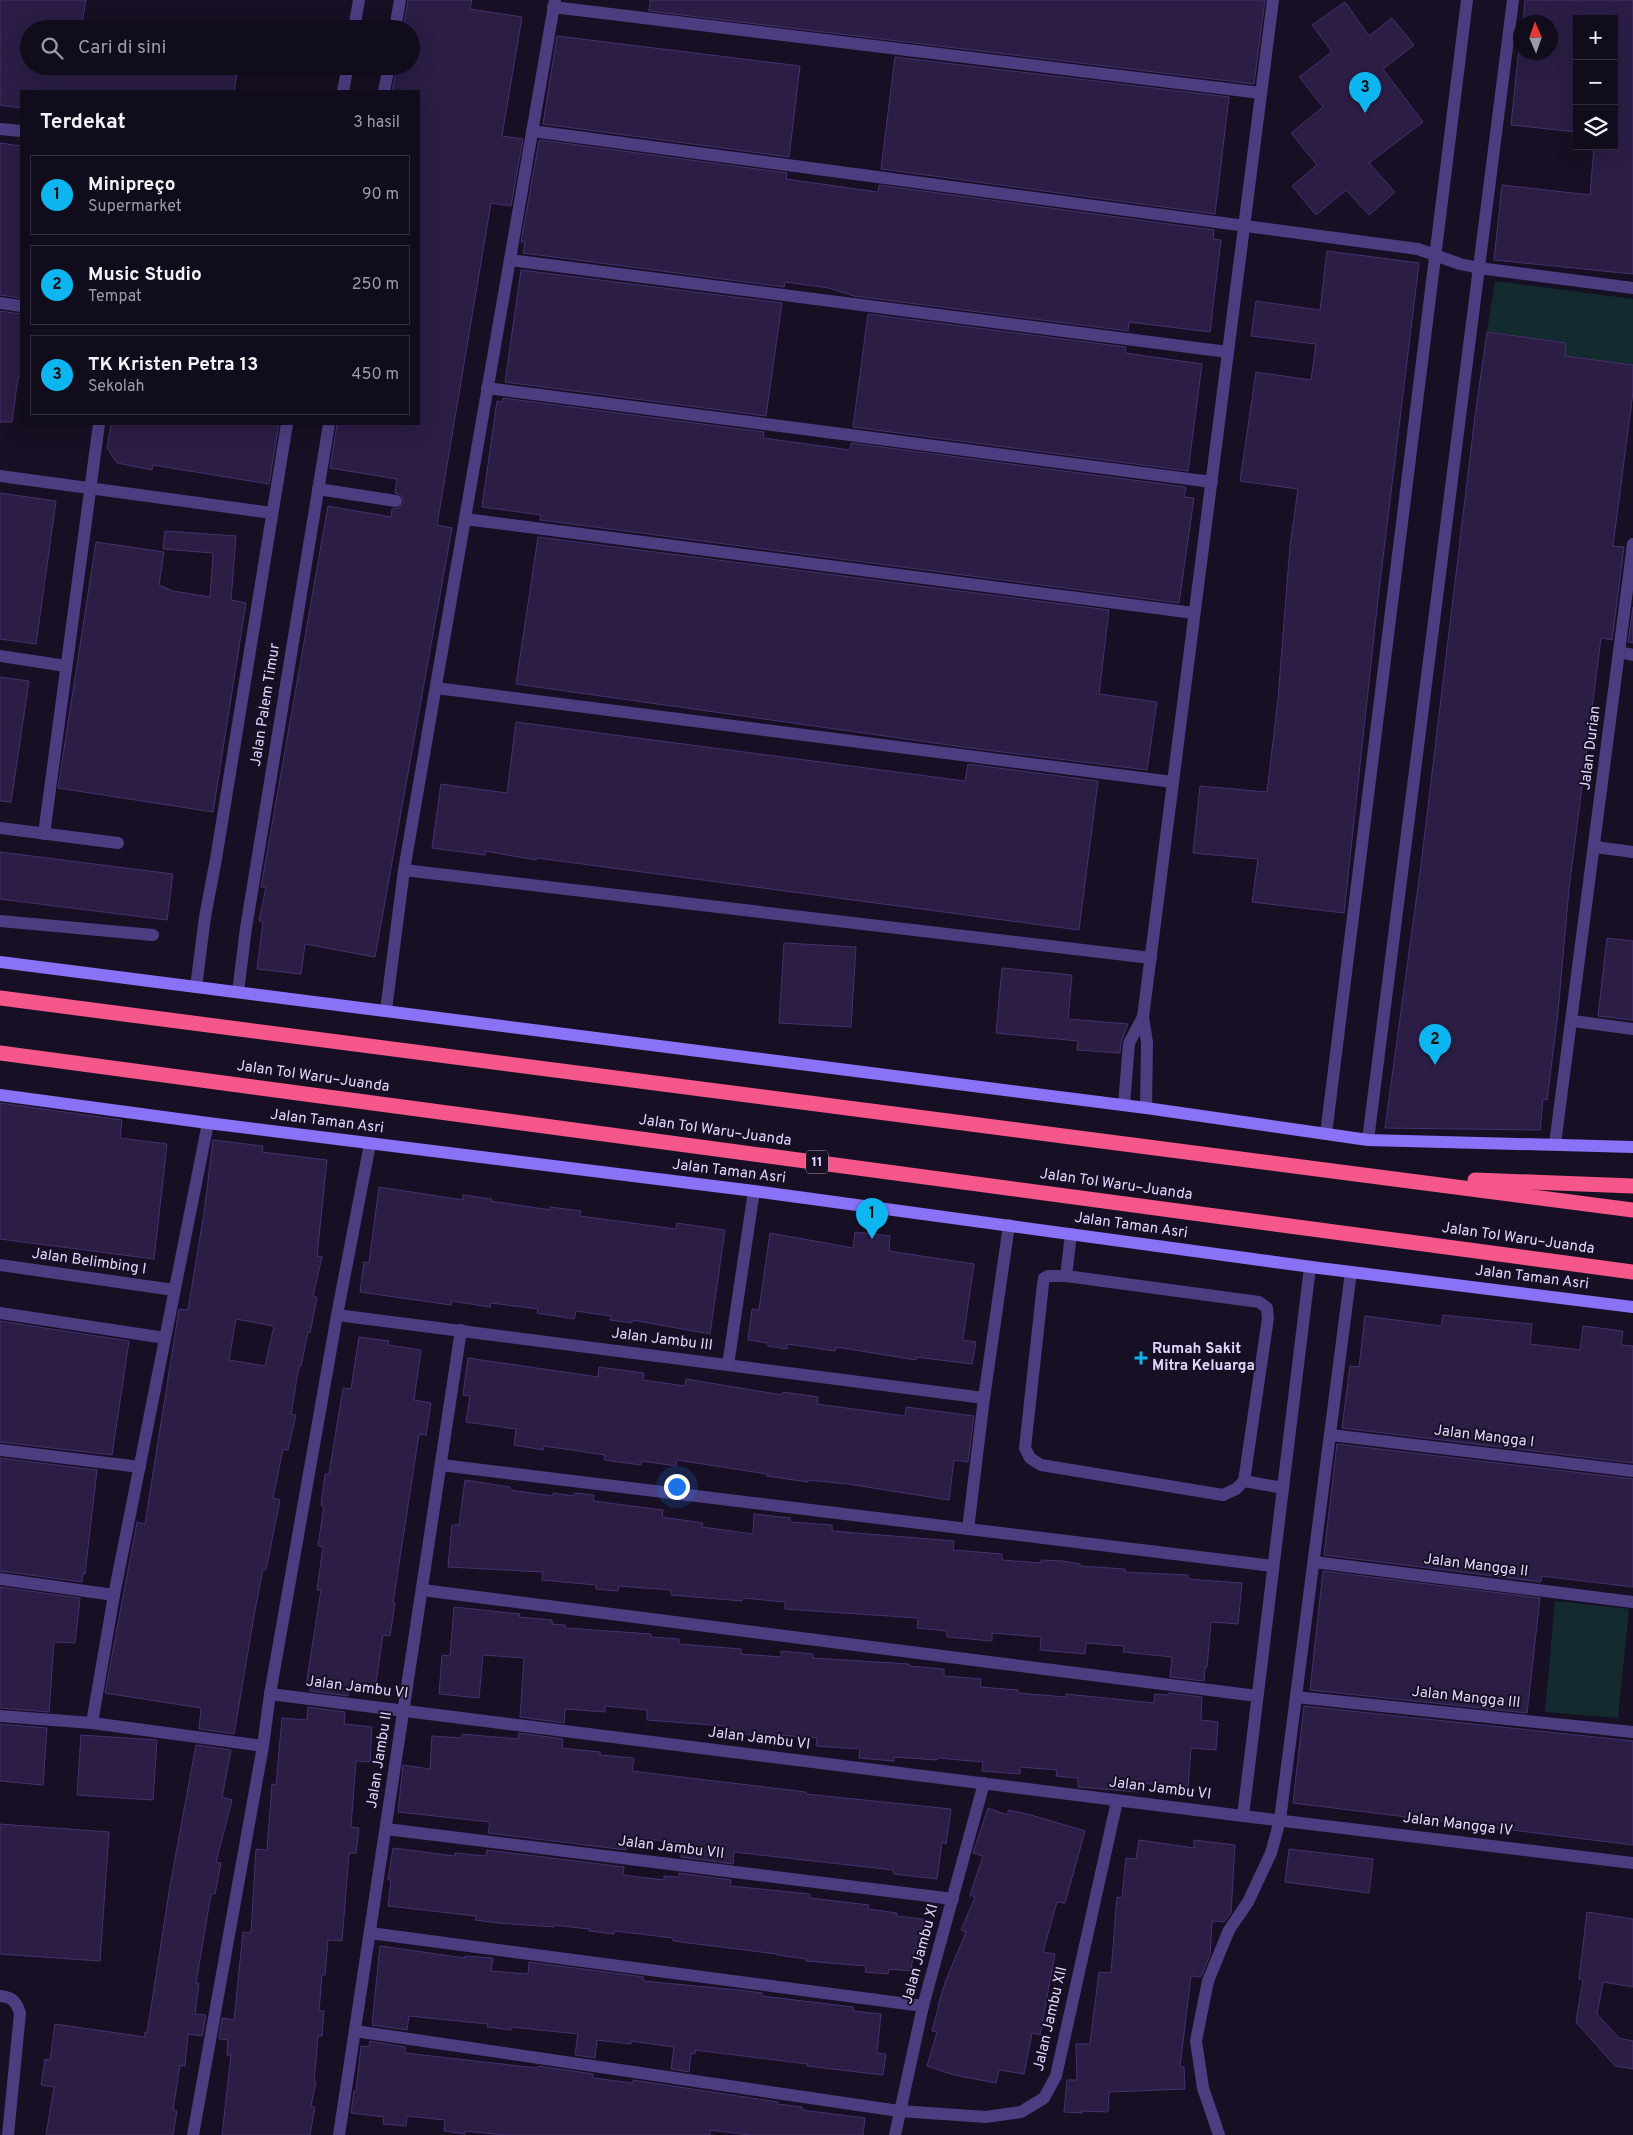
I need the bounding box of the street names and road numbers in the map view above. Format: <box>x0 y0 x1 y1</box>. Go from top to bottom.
street label: Jalan Palem Timur <box>247 642 285 768</box>
street label: Jalan Durian <box>1576 705 1606 791</box>
street label: Jalan Tol Waru–Juanda <box>235 1057 391 1097</box>
street label: Jalan Taman Asri <box>269 1106 385 1138</box>
street label: Jalan Tol Waru–Juanda <box>637 1111 793 1151</box>
road number: 11 <box>806 1150 828 1174</box>
street label: Jalan Taman Asri <box>671 1156 787 1188</box>
street label: Jalan Tol Waru–Juanda <box>1038 1165 1194 1205</box>
street label: Jalan Taman Asri <box>1073 1209 1189 1243</box>
street label: Jalan Tol Waru–Juanda <box>1440 1219 1596 1259</box>
street label: Jalan Belimbing I <box>30 1245 148 1279</box>
street label: Jalan Taman Asri <box>1474 1262 1590 1294</box>
street label: Jalan Jambu III <box>610 1324 714 1356</box>
street label: Jalan Mangga I <box>1433 1421 1535 1453</box>
street label: Jalan Mangga II <box>1423 1550 1529 1582</box>
street label: Jalan Jambu VI <box>305 1672 409 1704</box>
street label: Jalan Mangga III <box>1411 1683 1521 1713</box>
street label: Jalan Jambu II <box>363 1710 397 1810</box>
street label: Jalan Jambu VI <box>707 1723 811 1755</box>
street label: Jalan Jambu VI <box>1108 1773 1212 1805</box>
street label: Jalan Mangga IV <box>1402 1809 1514 1841</box>
street label: Jalan Jambu VII <box>617 1832 725 1864</box>
street label: Jalan Jambu XI <box>899 1902 943 2006</box>
street label: Jalan Jambu XII <box>1030 1965 1072 2073</box>

